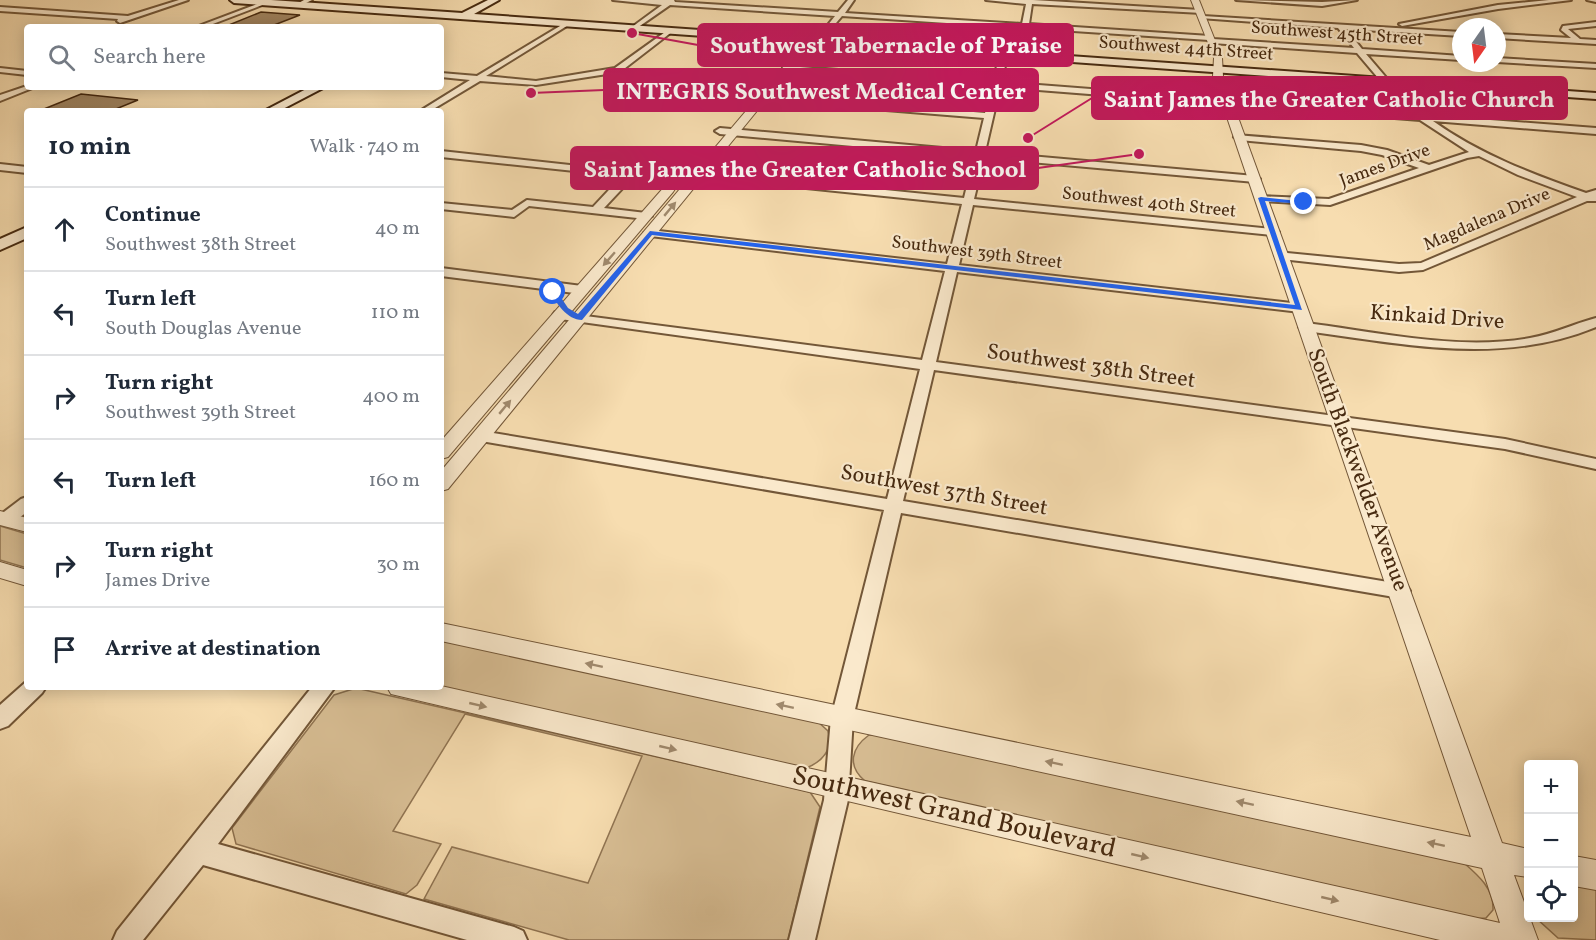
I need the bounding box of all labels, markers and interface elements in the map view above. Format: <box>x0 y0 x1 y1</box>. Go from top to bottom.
street label: Southwest 45th Street <box>1250 16 1424 52</box>
north arrow <box>1452 18 1506 72</box>
search box <box>24 24 444 90</box>
callout: Southwest Tabernacle of Praise <box>698 24 1073 66</box>
text: Southwest Tabernacle of Praise <box>710 30 1062 64</box>
street label: Southwest 44th Street <box>1098 30 1274 68</box>
icon: search <box>45 41 78 74</box>
text: Search here <box>93 42 206 73</box>
callout: INTEGRIS Southwest Medical Center <box>604 69 1038 111</box>
text: INTEGRIS Southwest Medical Center <box>616 76 1026 110</box>
callout: Saint James the Greater Catholic Church <box>1092 77 1567 119</box>
text: Saint James the Greater Catholic Church <box>1103 84 1555 118</box>
text: 10 min <box>48 129 131 165</box>
text: Walk · 740 m <box>310 133 420 161</box>
street label: James Drive <box>1336 138 1434 194</box>
callout: Saint James the Greater Catholic School <box>571 147 1038 189</box>
text: Saint James the Greater Catholic School <box>584 154 1027 188</box>
street label: Southwest 40th Street <box>1061 181 1237 225</box>
street label: Magdalena Drive <box>1420 182 1554 258</box>
route end <box>1290 188 1316 214</box>
text: Continue <box>105 200 201 231</box>
one-way arrow <box>664 201 677 217</box>
icon: ahead <box>48 213 81 246</box>
text: 40 m <box>375 215 420 243</box>
street label: Southwest 39th Street <box>890 230 1064 276</box>
text: Southwest 38th Street <box>105 231 296 259</box>
one-way arrow <box>603 251 616 266</box>
route start <box>539 278 565 304</box>
text: Turn left <box>105 284 196 315</box>
icon: left <box>48 297 81 330</box>
street label: Kinkaid Drive <box>1369 298 1505 338</box>
text: 110 m <box>371 299 420 327</box>
text: South Douglas Avenue <box>105 315 302 343</box>
street label: Southwest 38th Street <box>985 337 1198 397</box>
street label: South Blackwelder Avenue <box>1299 344 1415 596</box>
text: Turn right <box>105 368 213 399</box>
icon: right <box>48 381 81 414</box>
text: 400 m <box>362 383 420 411</box>
text: Southwest 39th Street <box>105 399 296 427</box>
one-way arrow <box>499 399 512 415</box>
street label: Southwest 37th Street <box>838 458 1050 525</box>
icon: left <box>48 465 81 498</box>
text: Turn left <box>105 466 196 497</box>
text: 160 m <box>368 467 420 495</box>
text: Turn right <box>105 536 213 567</box>
icon: right <box>48 549 81 582</box>
text: 30 m <box>376 551 420 579</box>
text: James Drive <box>105 567 210 595</box>
icon: arrive <box>48 633 81 666</box>
text: Arrive at destination <box>105 634 321 665</box>
one-way arrow <box>585 660 604 669</box>
one-way arrow <box>468 700 487 710</box>
one-way arrow <box>775 701 794 710</box>
one-way arrow <box>659 744 678 753</box>
street label: Southwest Grand Boulevard <box>788 757 1120 869</box>
one-way arrow <box>1045 758 1064 767</box>
map controls <box>1524 760 1578 922</box>
button: + <box>1524 760 1578 814</box>
one-way arrow <box>1236 798 1254 808</box>
button: − <box>1524 814 1578 868</box>
one-way arrow <box>1426 839 1445 848</box>
one-way arrow <box>1131 852 1150 861</box>
button: locate <box>1524 868 1578 922</box>
one-way arrow <box>1321 895 1340 905</box>

